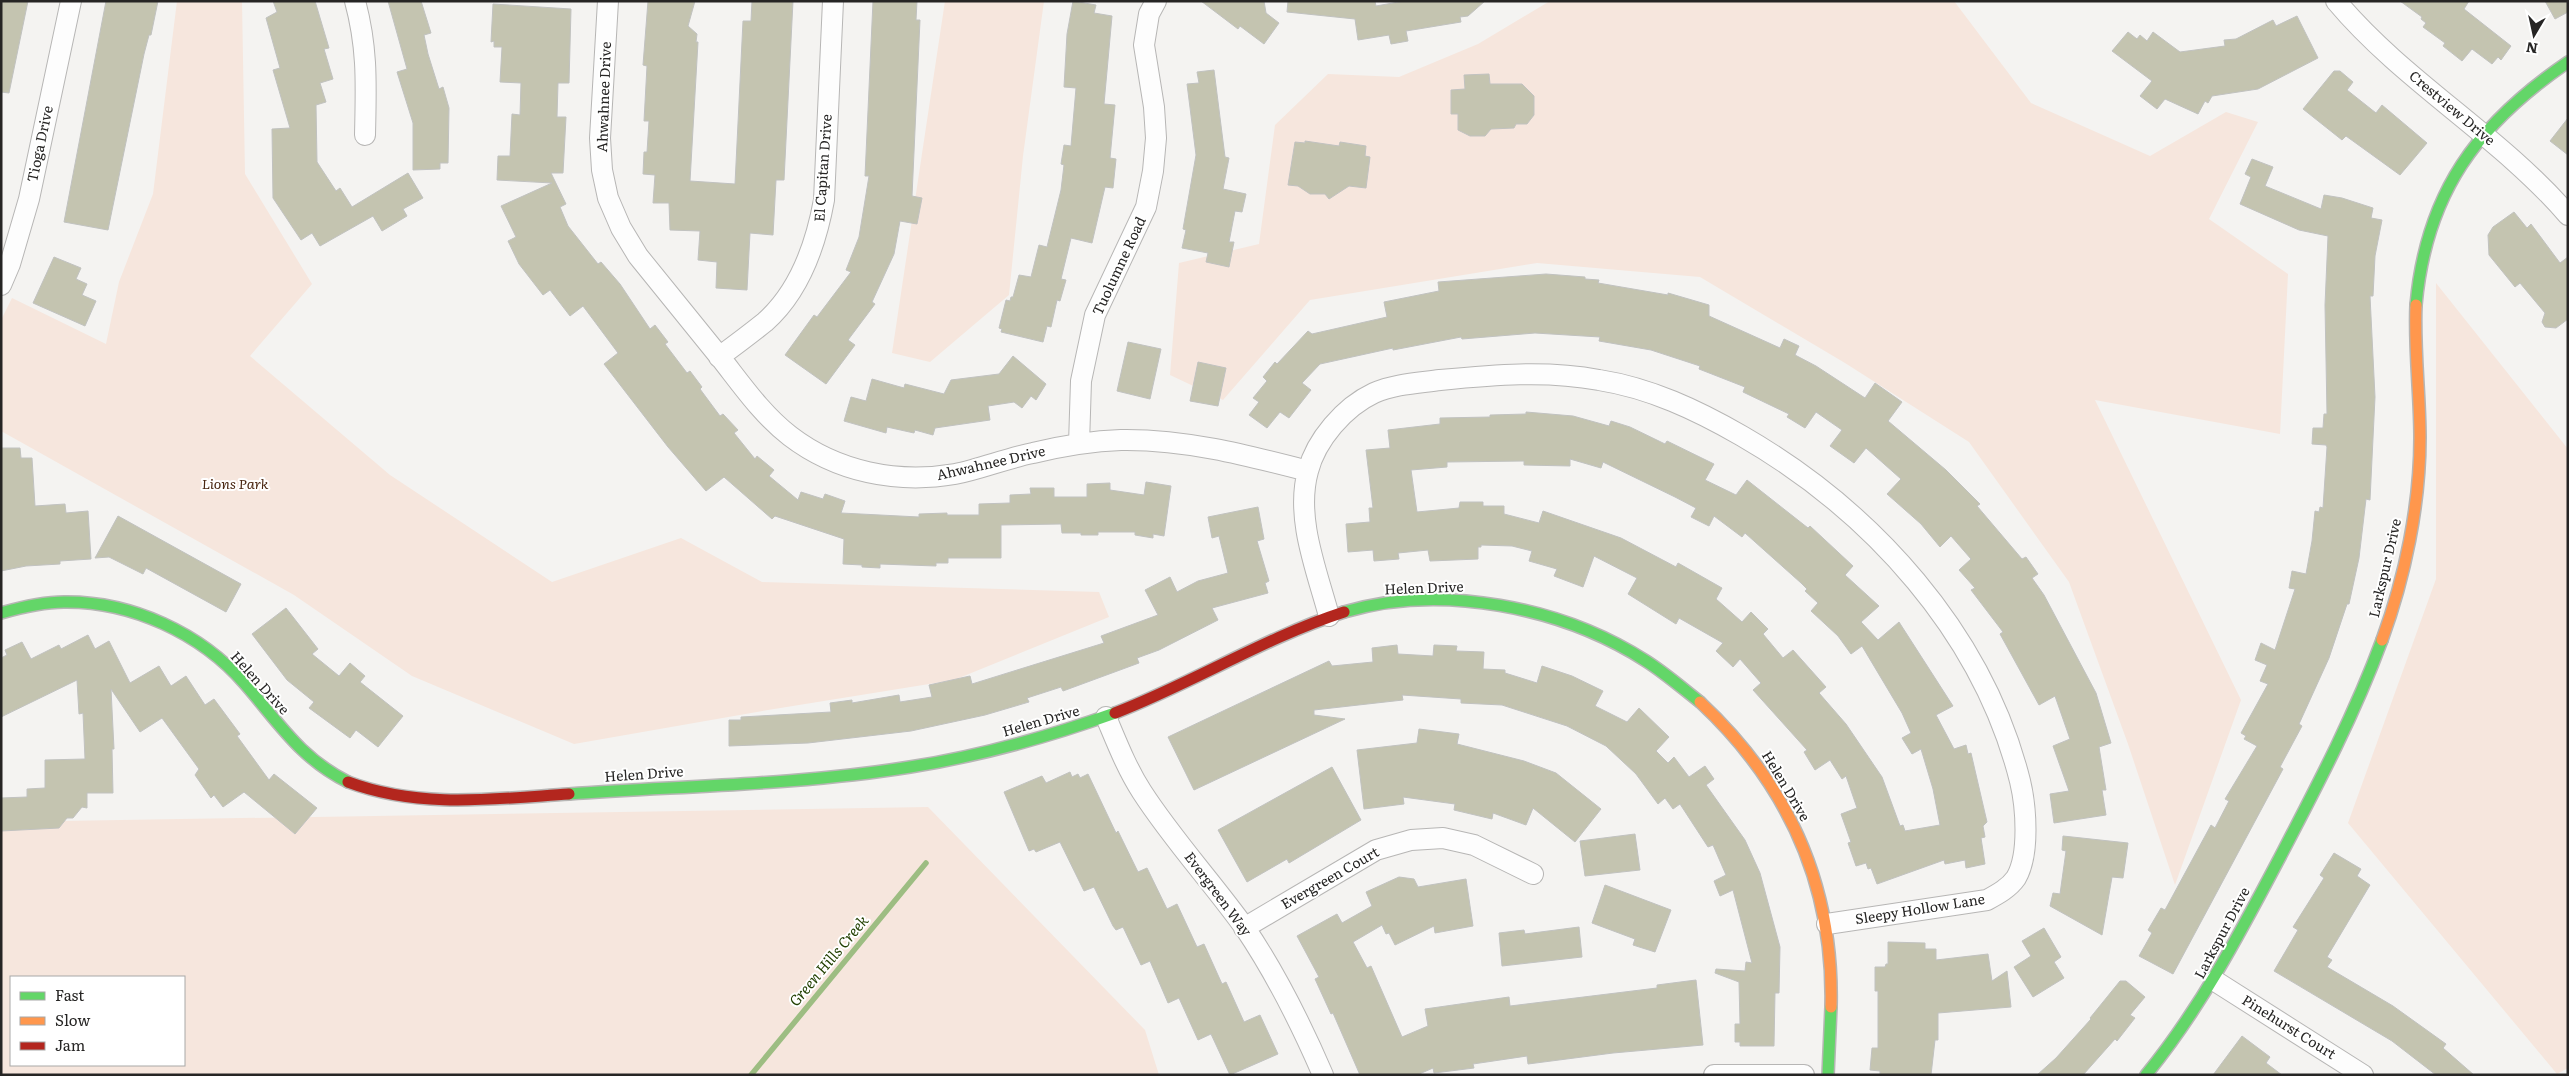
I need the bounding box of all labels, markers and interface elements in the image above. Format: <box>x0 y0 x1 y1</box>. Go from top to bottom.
north arrow <box>2509 10 2559 60</box>
text: N <box>2524 38 2539 60</box>
street label: Ahwahnee Drive <box>591 41 615 153</box>
street label: Crestview Drive <box>2405 65 2500 149</box>
street label: Tioga Drive <box>21 104 57 184</box>
street label: El Capitan Drive <box>808 113 836 223</box>
street label: Tuolumne Road <box>1086 213 1150 318</box>
street label: Ahwahnee Drive <box>934 440 1047 484</box>
park label: Lions Park <box>202 473 269 493</box>
street label: Larkspur Drive <box>2363 516 2405 619</box>
street label: Helen Drive <box>1384 576 1464 598</box>
street label: Helen Drive <box>227 646 295 718</box>
street label: Helen Drive <box>1000 700 1082 741</box>
street label: Helen Drive <box>1758 746 1816 825</box>
street label: Helen Drive <box>604 760 684 786</box>
street label: Evergreen Court <box>1277 841 1382 913</box>
street label: Evergreen Way <box>1180 847 1258 940</box>
street label: Larkspur Drive <box>2189 883 2254 982</box>
street label: Sleepy Hollow Lane <box>1854 888 1986 928</box>
water label: Green Hills Creek <box>783 909 873 1011</box>
legend <box>10 976 185 1066</box>
text: Fast <box>55 983 84 1006</box>
street label: Pinehurst Court <box>2239 989 2341 1063</box>
text: Slow <box>55 1008 90 1031</box>
text: Jam <box>55 1033 86 1056</box>

